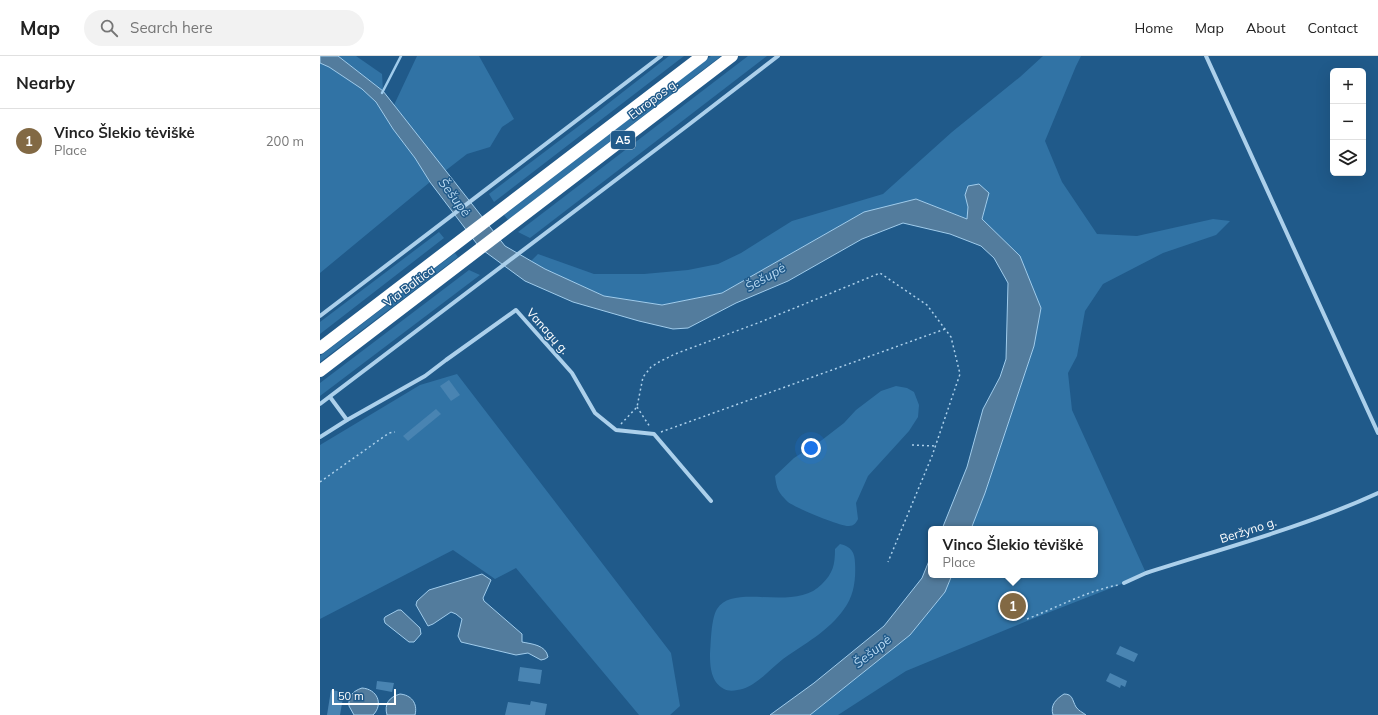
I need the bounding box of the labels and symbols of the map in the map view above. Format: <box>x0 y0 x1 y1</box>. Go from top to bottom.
street label: Europos g. <box>625 75 681 123</box>
road number: A5 <box>611 131 635 149</box>
water label: Šešupė <box>435 175 475 219</box>
water label: Šešupė <box>742 259 788 295</box>
street label: Via Baltica <box>381 262 437 310</box>
street label: Vanagų g. <box>524 305 572 357</box>
your location <box>801 438 821 458</box>
street label: Beržyno g. <box>1218 514 1278 546</box>
pin: 1 <box>1000 591 1026 621</box>
water label: Šešupė <box>850 631 894 671</box>
scale bar <box>332 687 396 706</box>

